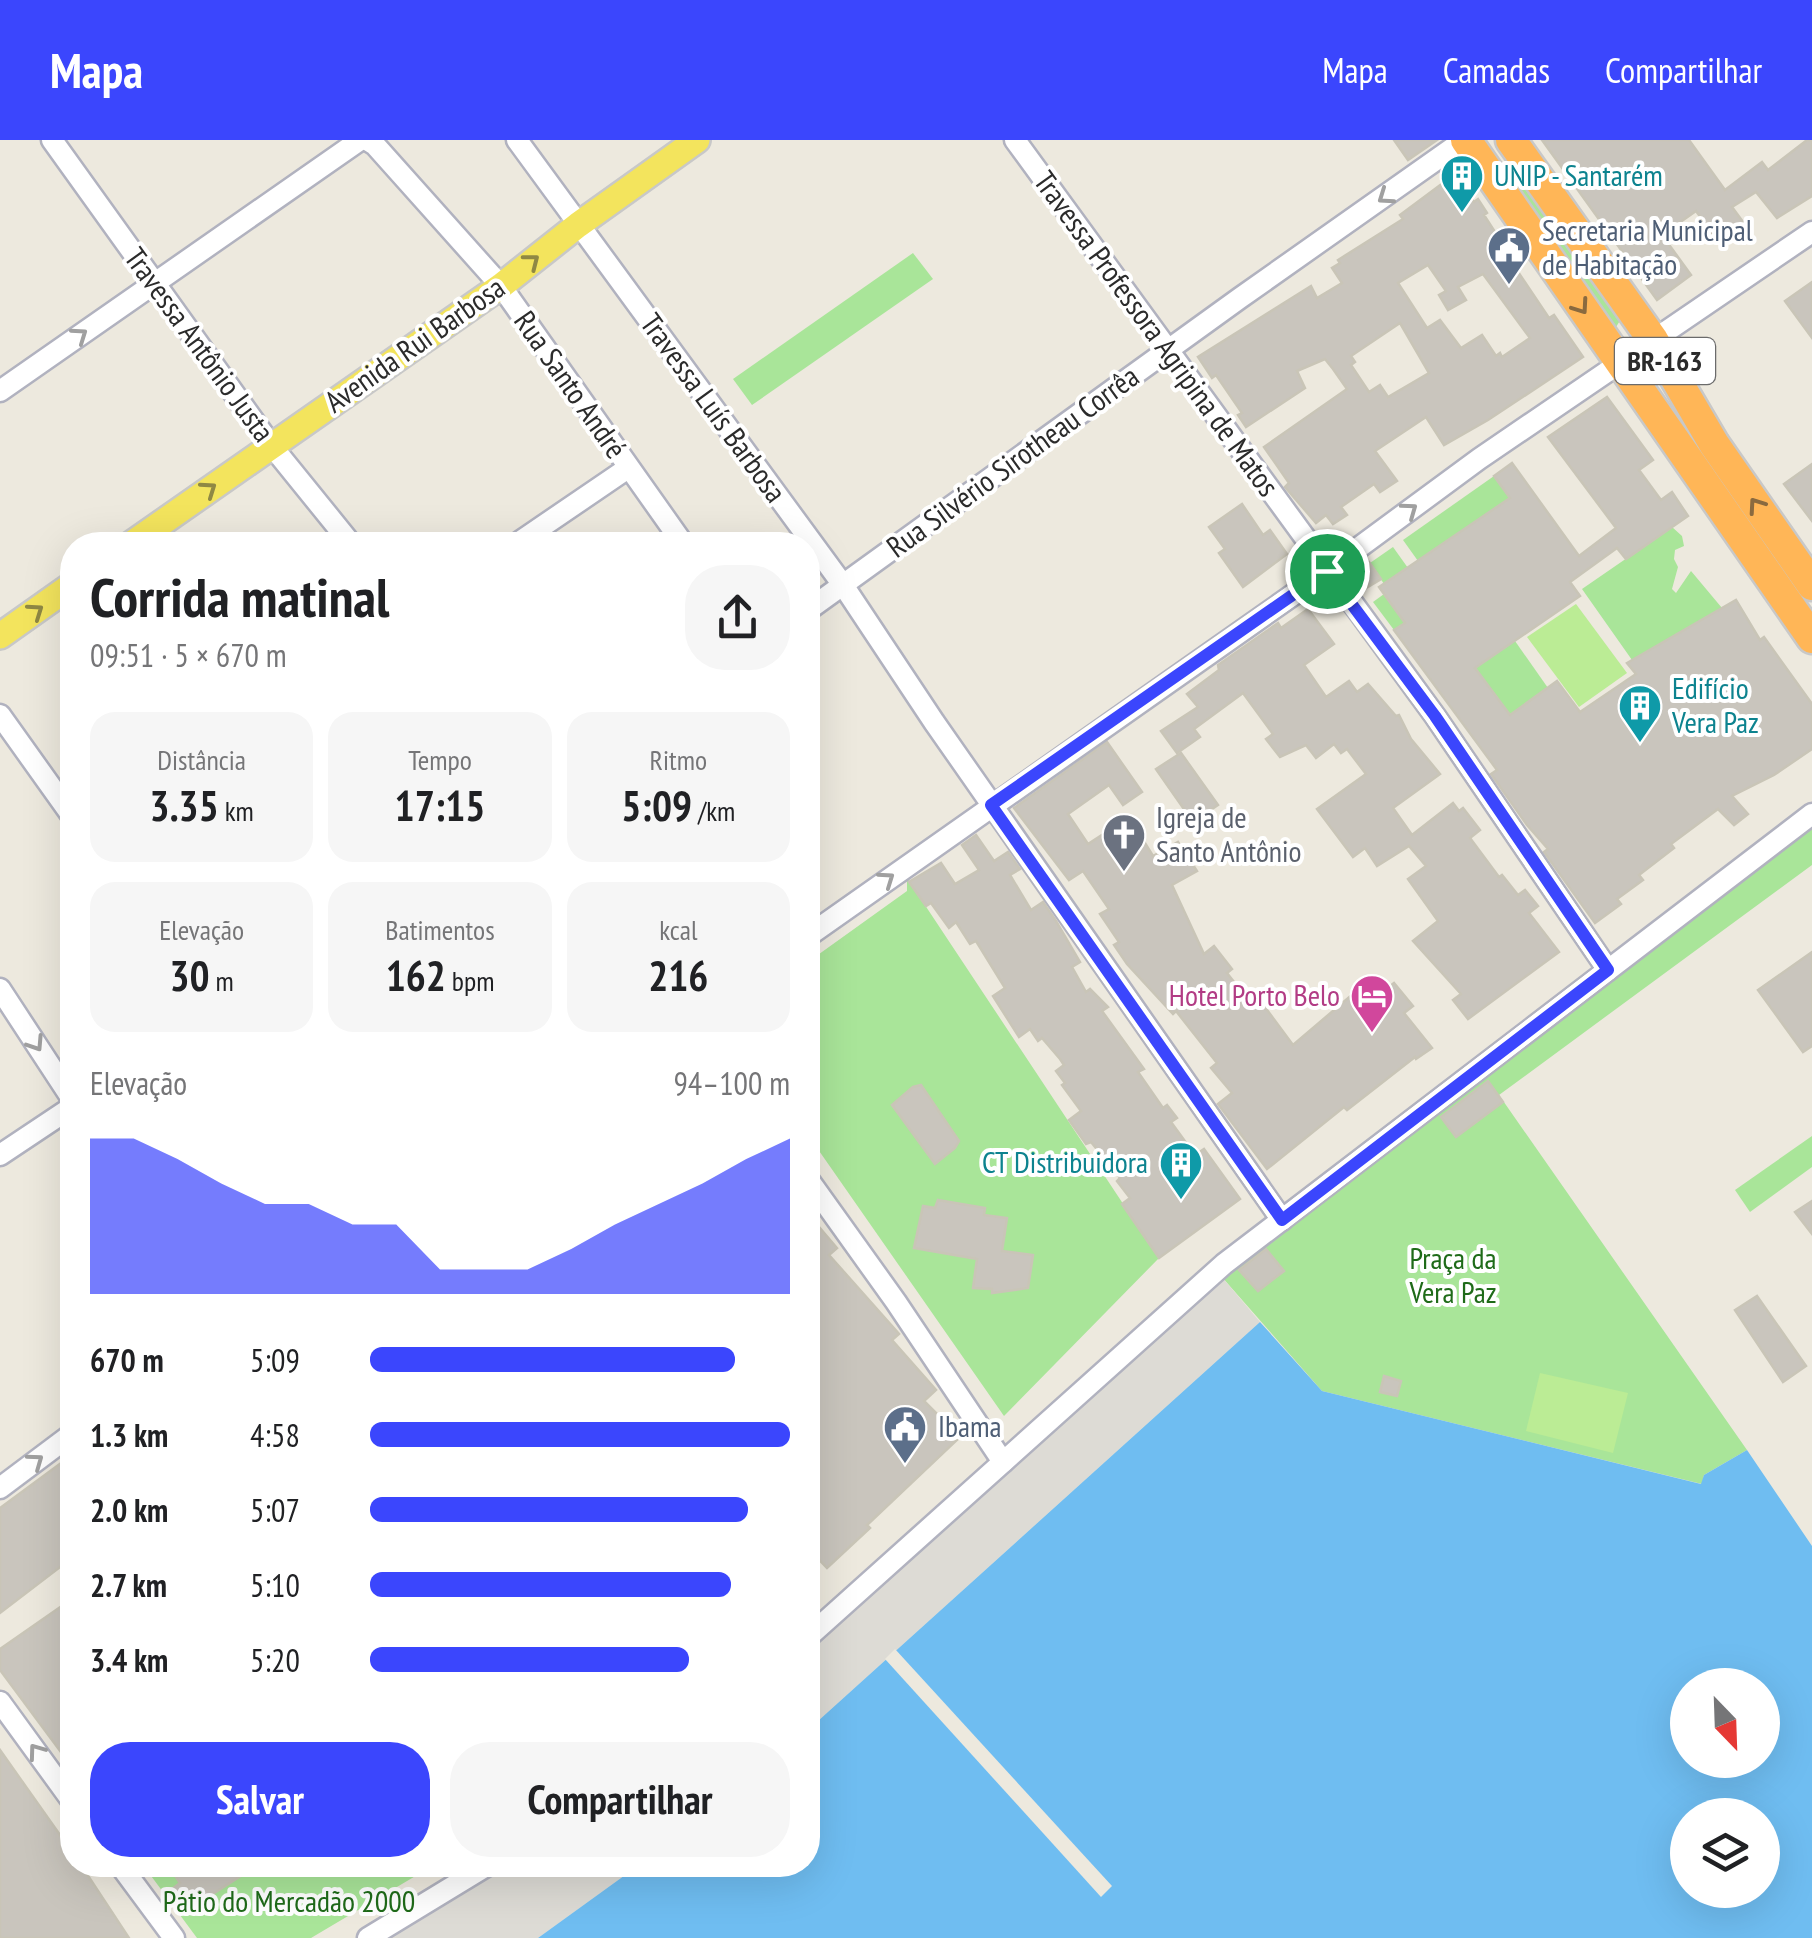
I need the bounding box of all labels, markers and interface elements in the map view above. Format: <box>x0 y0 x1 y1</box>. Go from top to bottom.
text: Mapa <box>50 39 143 101</box>
text: Mapa <box>1322 47 1388 93</box>
text: Camadas <box>1443 47 1550 93</box>
text: Compartilhar <box>1605 47 1762 93</box>
building icon: UNIP - Santarém <box>1439 153 1485 214</box>
place label: UNIP - Santarém <box>1494 155 1663 194</box>
street label: Travessa Professora Agripina de Matos <box>1026 163 1288 503</box>
one-way arrow <box>1378 185 1396 203</box>
place label: Secretaria Municipal de Habitação <box>1542 210 1753 283</box>
public building icon: Secretaria Municipal de Habitação <box>1486 225 1532 286</box>
street label: Travessa Antônio Justa <box>117 239 284 449</box>
one-way arrow <box>521 255 539 273</box>
street label: Avenida Rui Barbosa <box>316 267 512 420</box>
one-way arrow <box>1569 295 1587 314</box>
street label: Rua Santo André <box>506 303 636 465</box>
street label: Travessa Luís Barbosa <box>633 305 796 509</box>
one-way arrow <box>68 329 87 347</box>
road number: BR-163 <box>1615 338 1715 384</box>
street label: Rua Silvério Sirotheau Corrêa <box>878 356 1146 566</box>
one-way arrow <box>198 483 217 501</box>
one-way arrow <box>1750 498 1768 516</box>
one-way arrow <box>1399 504 1417 521</box>
pin <box>1285 529 1370 614</box>
icon: arrive <box>1300 544 1355 599</box>
text: Corrida matinal <box>90 561 389 632</box>
button: share <box>685 565 790 670</box>
one-way arrow <box>25 605 44 623</box>
text: 09:51 · 5 × 670 m <box>90 634 287 676</box>
place label: Edifício Vera Paz <box>1671 668 1759 741</box>
building icon: Edifício Vera Paz <box>1617 683 1663 744</box>
text: Distância <box>157 741 246 778</box>
text: Tempo <box>408 741 472 778</box>
text: Ritmo <box>650 741 707 778</box>
text: 3.35 <box>150 778 219 833</box>
text: 17:15 <box>395 778 485 833</box>
text: 5:09 <box>621 778 692 833</box>
text: km <box>219 792 254 829</box>
text: /km <box>692 792 735 829</box>
place label: Igreja de Santo Antônio <box>1156 797 1302 870</box>
church icon: Igreja de Santo Antônio <box>1101 812 1147 873</box>
one-way arrow <box>876 873 894 891</box>
text: Elevação <box>159 911 244 948</box>
text: Batimentos <box>385 911 495 948</box>
text: kcal <box>659 911 697 948</box>
text: 30 <box>170 948 210 1003</box>
text: 162 <box>386 948 446 1003</box>
text: 216 <box>648 948 708 1003</box>
text: m <box>210 962 234 999</box>
text: bpm <box>446 962 494 999</box>
hotel icon: Hotel Porto Belo <box>1349 973 1395 1034</box>
place label: Hotel Porto Belo <box>1169 975 1340 1014</box>
one-way arrow <box>24 1034 43 1052</box>
text: Elevação <box>90 1062 187 1104</box>
text: 94–100 m <box>673 1062 790 1104</box>
building icon: CT Distribuidora <box>1158 1140 1204 1201</box>
place label: CT Distribuidora <box>982 1142 1148 1181</box>
park label: Praça da Vera Paz <box>1409 1238 1496 1311</box>
text: 670 m <box>90 1339 164 1381</box>
text: 5:09 <box>250 1339 300 1381</box>
public building icon: Ibama <box>882 1404 928 1465</box>
place label: Ibama <box>938 1406 1002 1445</box>
text: 1.3 km <box>90 1414 168 1456</box>
text: 4:58 <box>250 1414 300 1456</box>
one-way arrow <box>25 1455 43 1473</box>
text: 2.0 km <box>90 1489 168 1531</box>
text: 5:07 <box>250 1489 300 1531</box>
text: 2.7 km <box>90 1564 167 1606</box>
text: 5:10 <box>250 1564 300 1606</box>
text: 3.4 km <box>90 1639 168 1681</box>
text: 5:20 <box>250 1639 300 1681</box>
north arrow <box>1670 1668 1780 1778</box>
map controls <box>1670 1668 1780 1908</box>
button: Salvar <box>90 1742 430 1857</box>
button: Compartilhar <box>450 1742 790 1857</box>
one-way arrow <box>30 1744 49 1763</box>
button: layers <box>1670 1798 1780 1908</box>
park label: Pátio do Mercadão 2000 <box>163 1881 415 1920</box>

